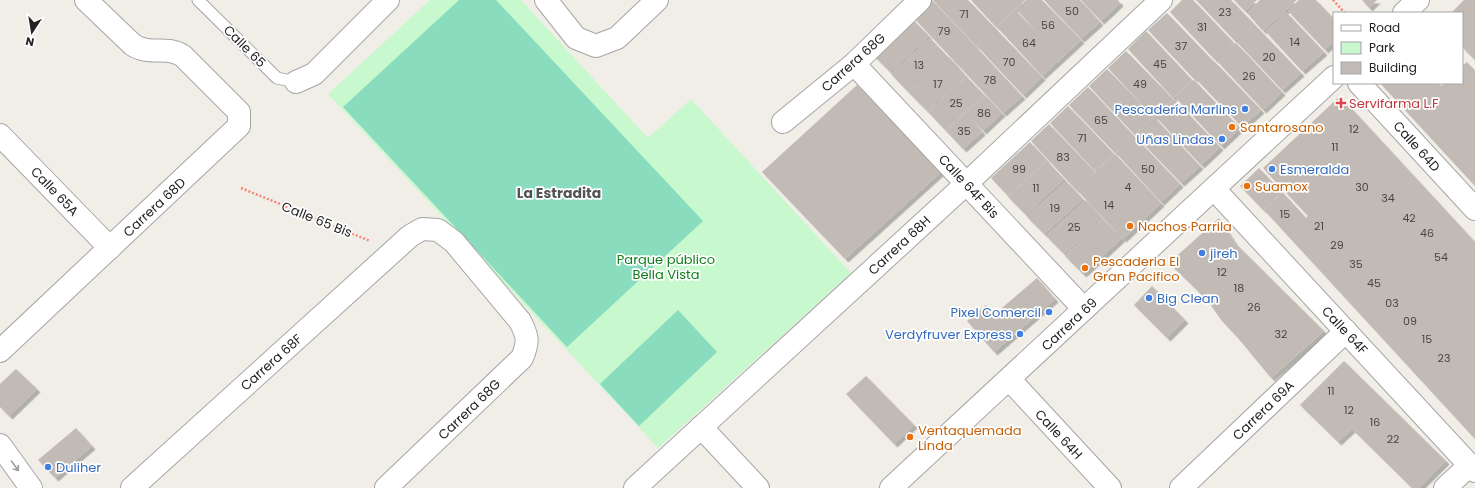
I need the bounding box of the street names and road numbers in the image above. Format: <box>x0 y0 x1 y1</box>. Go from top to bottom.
street label: Calle 65 <box>219 21 270 72</box>
street label: Carrera 68G <box>817 28 890 96</box>
street label: Calle 64D <box>1389 117 1445 176</box>
street label: Calle 64F Bis <box>934 150 1003 223</box>
street label: Calle 65A <box>26 162 83 220</box>
street label: Carrera 68D <box>119 173 190 241</box>
street label: Calle 65 Bis <box>279 197 355 242</box>
street label: Carrera 68H <box>864 211 935 279</box>
street label: Carrera 69 <box>1037 293 1101 355</box>
street label: Calle 64F <box>1317 302 1372 359</box>
street label: Carrera 68F <box>236 329 307 395</box>
street label: Carrera 68G <box>434 375 505 444</box>
street label: Carrera 69A <box>1228 376 1298 445</box>
street label: Calle 64H <box>1030 405 1087 464</box>

